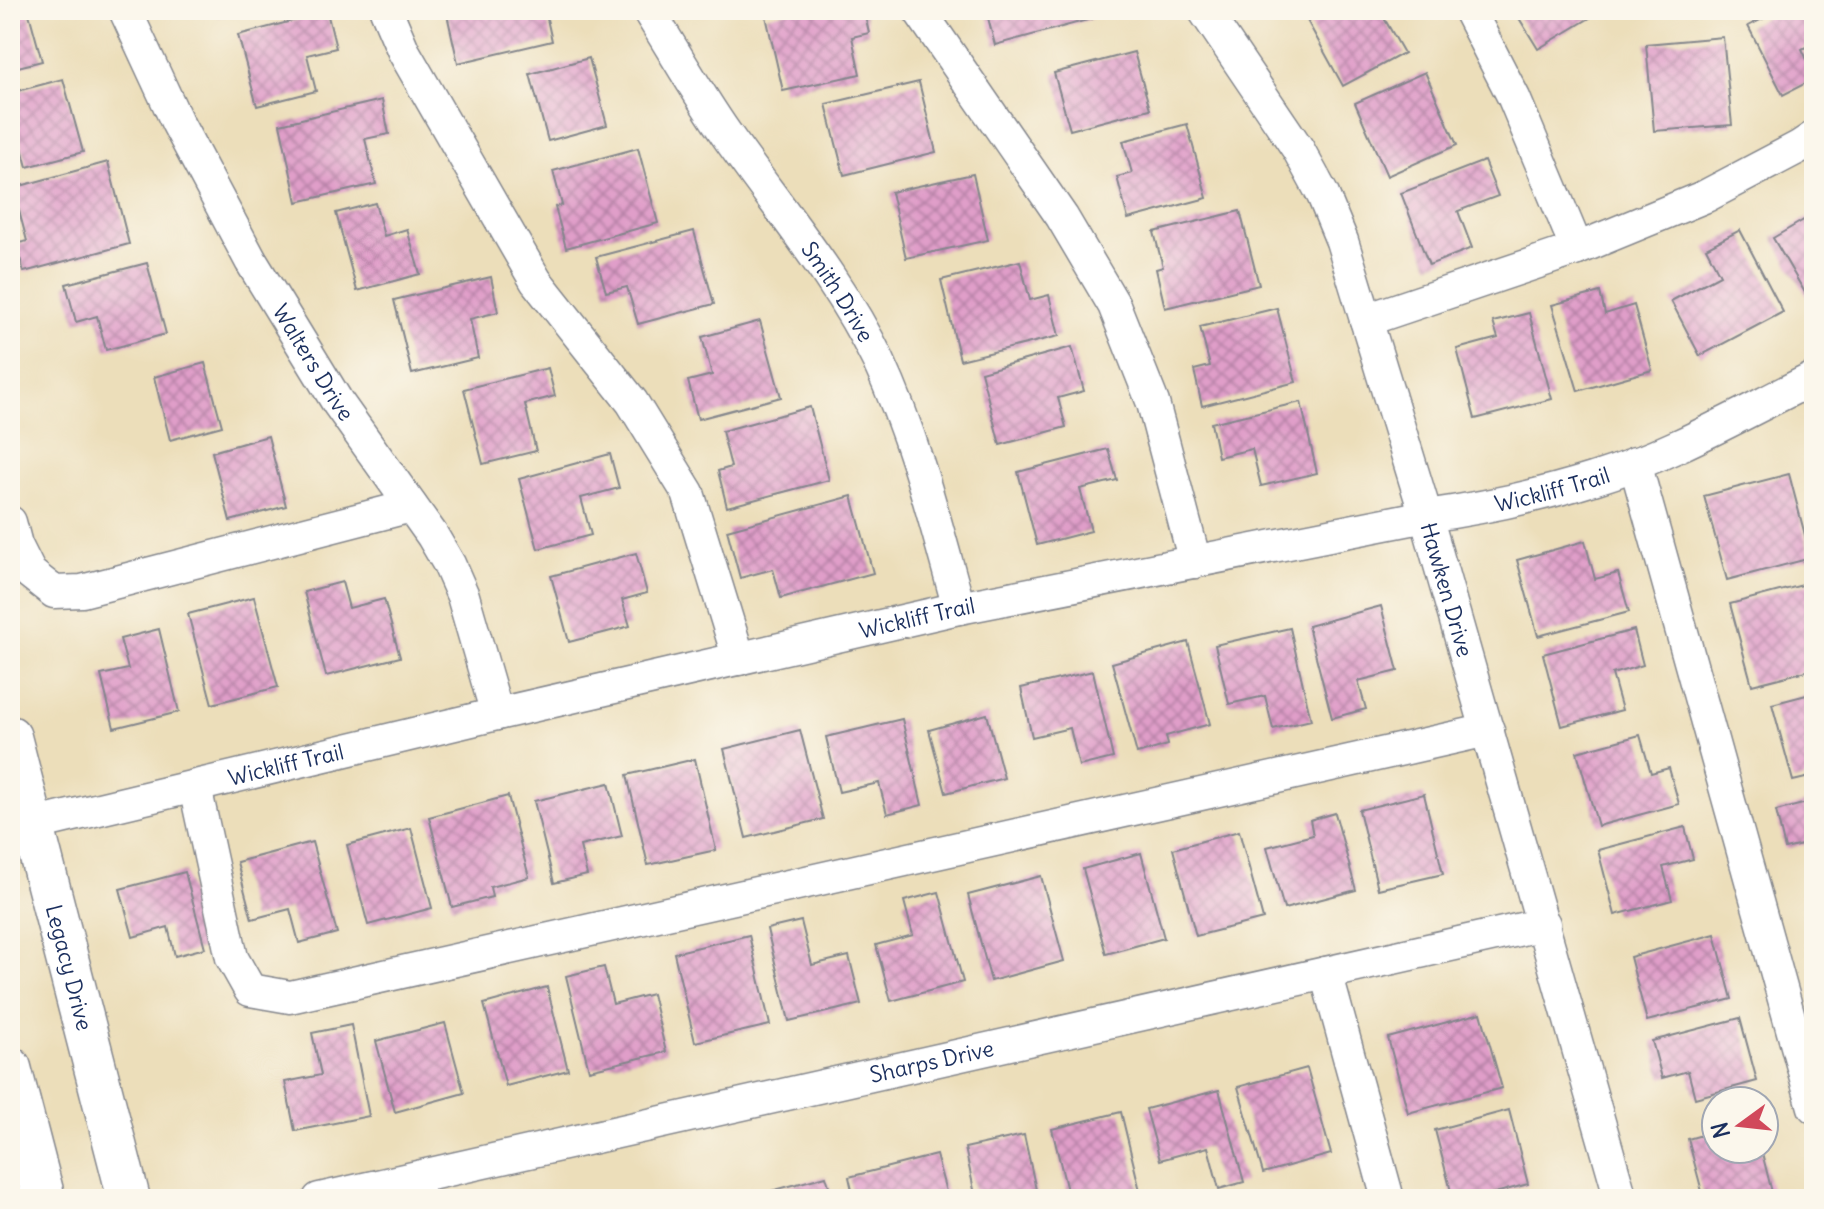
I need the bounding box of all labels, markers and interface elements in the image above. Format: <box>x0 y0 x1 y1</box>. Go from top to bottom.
street label: Smith Drive <box>795 236 880 347</box>
street label: Walters Drive <box>267 299 360 426</box>
street label: Wickliff Trail <box>1492 461 1613 518</box>
street label: Hawken Drive <box>1415 519 1480 660</box>
street label: Wickliff Trail <box>856 591 977 645</box>
street label: Wickliff Trail <box>225 737 346 792</box>
street label: Legacy Drive <box>40 902 99 1033</box>
street label: Sharps Drive <box>867 1034 996 1089</box>
north arrow <box>1700 1085 1780 1165</box>
text: N <box>1705 1119 1736 1141</box>

